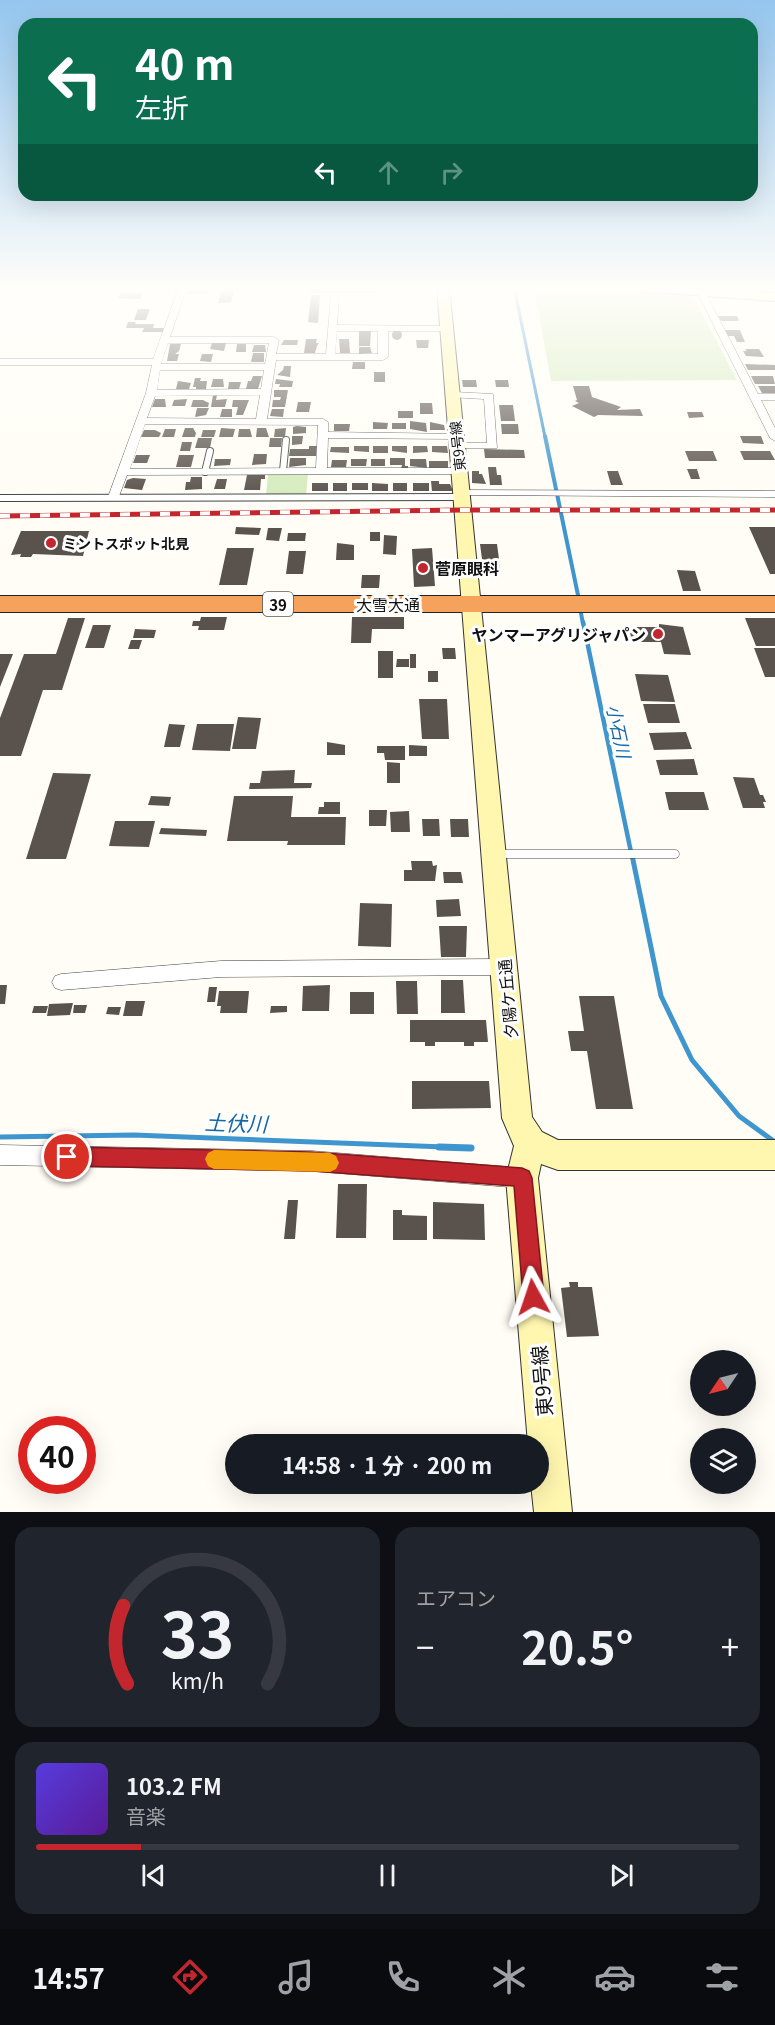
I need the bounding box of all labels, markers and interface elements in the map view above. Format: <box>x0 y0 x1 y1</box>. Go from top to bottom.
text: 40 m <box>135 31 235 92</box>
icon: left <box>36 42 114 120</box>
text: 左折 <box>135 87 189 126</box>
icon: left <box>309 156 342 189</box>
icon: ahead <box>372 156 405 189</box>
icon: right <box>435 156 468 189</box>
street label: 東9号線 <box>444 420 470 472</box>
place label: ミントスポット北見 <box>63 533 189 553</box>
marker: ミントスポット北見 <box>44 536 58 550</box>
place label: 菅原眼科 <box>435 556 499 580</box>
marker: 菅原眼科 <box>416 561 430 575</box>
road number: 39 <box>263 592 293 616</box>
street label: 大雪大通 <box>356 592 420 616</box>
place label: ヤンマーアグリジャパン <box>471 622 646 646</box>
marker: ヤンマーアグリジャパン <box>651 627 665 641</box>
water label: 小石川 <box>602 702 639 762</box>
street label: 夕陽ケ丘通 <box>492 958 522 1040</box>
water label: 土伏川 <box>204 1106 270 1138</box>
pin <box>41 1131 92 1182</box>
icon: arrive <box>50 1140 83 1173</box>
position arrow <box>501 1265 565 1329</box>
street label: 東9号線 <box>523 1344 559 1418</box>
north arrow <box>690 1350 756 1416</box>
map controls <box>690 1350 756 1494</box>
speed limit sign: 40 <box>18 1416 96 1494</box>
button: layers <box>690 1428 756 1494</box>
text: 14:58 · 1 分 · 200 m <box>282 1448 492 1480</box>
text: エアコン <box>416 1583 496 1612</box>
text: 33 <box>161 1586 234 1676</box>
text: 20.5° <box>521 1613 634 1678</box>
text: − <box>416 1622 434 1670</box>
text: + <box>721 1622 739 1670</box>
text: km/h <box>171 1664 224 1695</box>
text: 103.2 FM <box>126 1769 222 1801</box>
text: 音楽 <box>126 1801 166 1830</box>
icon: previous <box>137 1859 170 1892</box>
icon: pause <box>371 1859 404 1892</box>
icon: next <box>605 1859 638 1892</box>
icon: directions <box>169 1956 211 1998</box>
icon: music <box>275 1956 317 1998</box>
icon: phone <box>382 1956 424 1998</box>
icon: climate <box>488 1956 530 1998</box>
icon: car <box>594 1956 636 1998</box>
icon: filters <box>701 1956 743 1998</box>
text: 14:57 <box>32 1958 105 1997</box>

